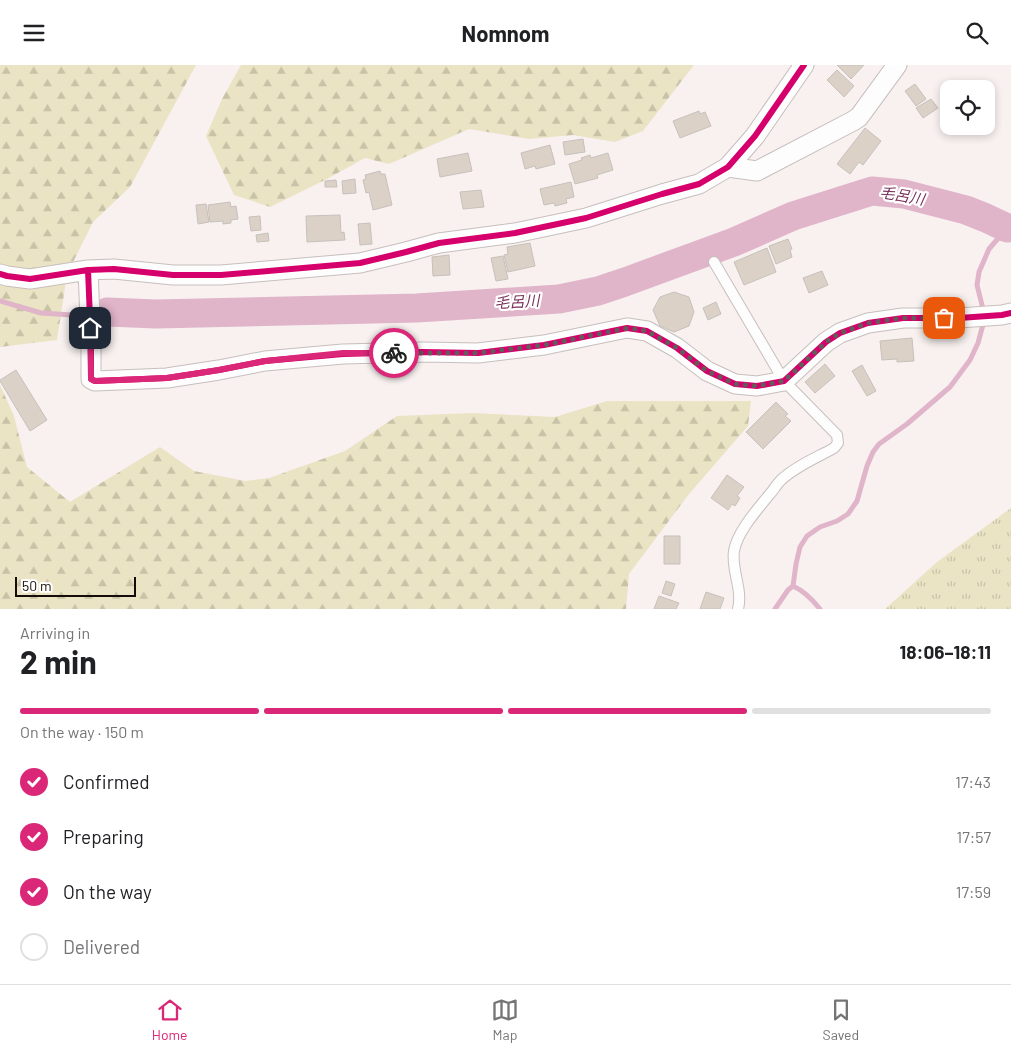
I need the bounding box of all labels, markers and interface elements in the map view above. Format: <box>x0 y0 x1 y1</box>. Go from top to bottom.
icon: menu <box>20 19 48 47</box>
icon: search <box>963 19 991 47</box>
text: Nomnom <box>462 20 549 46</box>
map controls <box>940 80 995 135</box>
button: locate <box>940 80 995 135</box>
water label: 毛呂川 <box>878 182 928 208</box>
water label: 毛呂川 <box>494 291 542 311</box>
pin <box>923 297 965 339</box>
icon: bag <box>930 304 958 332</box>
pin <box>69 307 111 349</box>
icon: home <box>76 314 104 342</box>
courier <box>369 328 419 378</box>
icon: bike <box>380 339 408 367</box>
scale bar <box>15 574 136 597</box>
text: 50 m <box>22 577 51 594</box>
text: Arriving in <box>20 623 90 642</box>
text: 18:06–18:11 <box>899 640 991 663</box>
text: 2 min <box>20 642 97 680</box>
text: On the way · 150 m <box>20 722 144 741</box>
icon: check <box>20 768 48 796</box>
text: Confirmed <box>63 770 150 793</box>
text: 17:43 <box>955 772 991 791</box>
icon: check <box>20 823 48 851</box>
text: Preparing <box>63 825 144 848</box>
text: 17:57 <box>957 827 991 846</box>
icon: check <box>20 878 48 906</box>
text: On the way <box>63 880 152 903</box>
text: 17:59 <box>956 882 991 901</box>
text: Delivered <box>63 935 140 958</box>
tab: Home <box>152 996 187 1043</box>
tab: Map <box>491 996 519 1043</box>
tab: Saved <box>822 996 859 1043</box>

